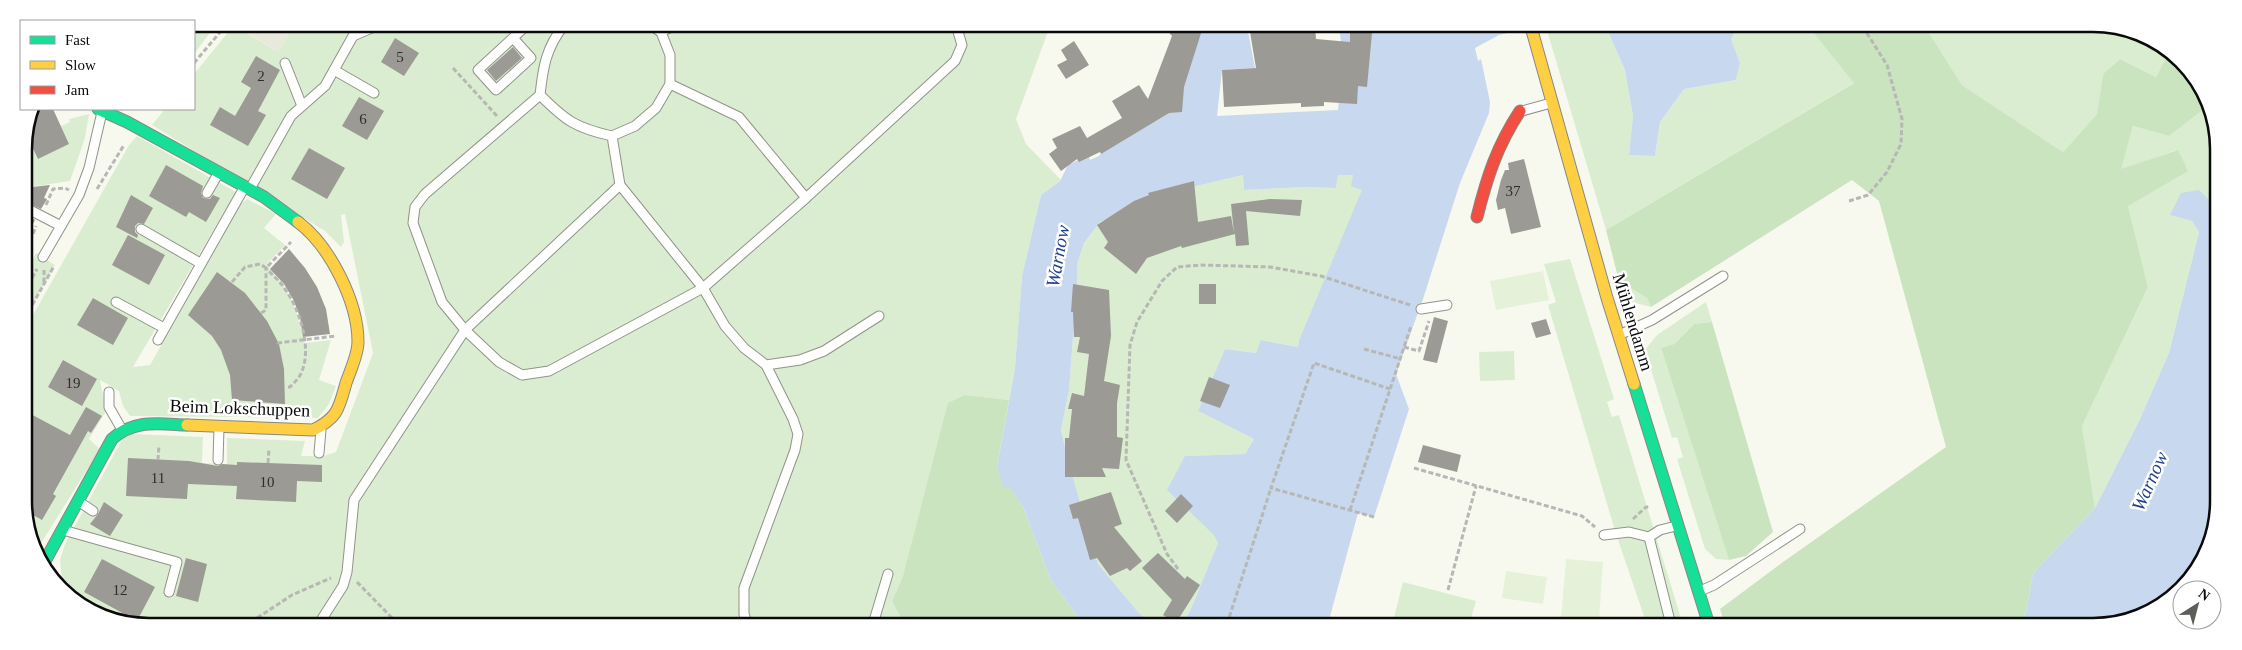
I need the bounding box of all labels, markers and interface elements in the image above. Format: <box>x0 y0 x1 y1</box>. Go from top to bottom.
legend <box>20 20 195 110</box>
text: Fast <box>65 32 91 48</box>
house number: 5 <box>396 49 404 65</box>
text: Slow <box>65 57 96 73</box>
house number: 2 <box>257 68 265 84</box>
text: Jam <box>65 82 89 98</box>
house number: 6 <box>359 111 367 127</box>
house number: 37 <box>1506 183 1521 199</box>
water label: Warnow <box>1042 223 1073 289</box>
street label: Mühlendamm <box>1609 271 1657 373</box>
house number: 19 <box>66 375 81 391</box>
street label: Beim Lokschuppen <box>169 396 311 420</box>
water label: Warnow <box>2127 448 2172 514</box>
house number: 11 <box>151 470 165 486</box>
house number: 10 <box>260 474 275 490</box>
north arrow <box>2172 580 2222 630</box>
house number: 12 <box>113 582 128 598</box>
text: N <box>2196 586 2213 604</box>

